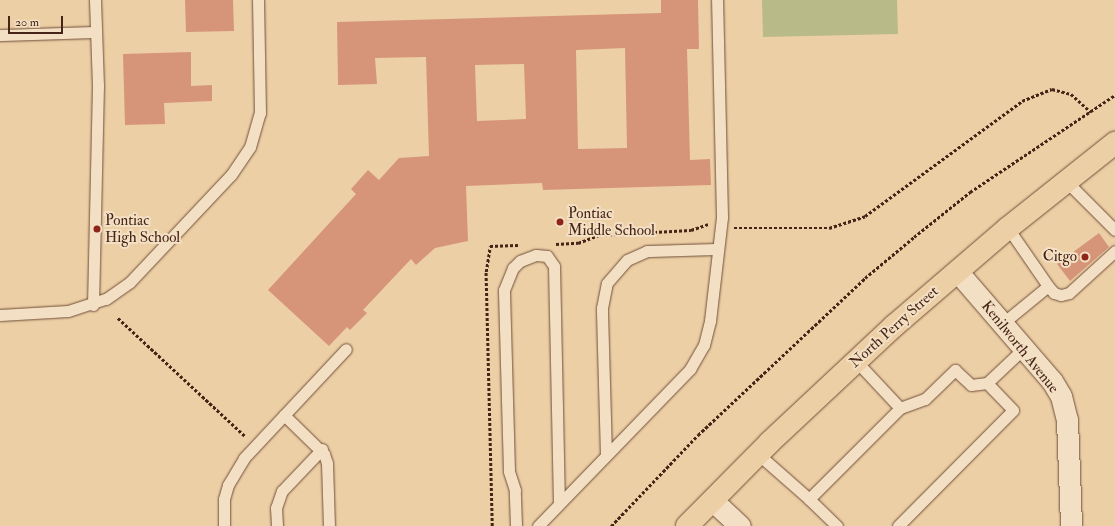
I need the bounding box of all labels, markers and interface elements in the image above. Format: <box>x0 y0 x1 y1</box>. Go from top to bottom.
scale bar <box>10 8 65 34</box>
text: 20 m <box>15 15 39 30</box>
place label: Pontiac Middle School <box>568 204 655 239</box>
place label: Pontiac High School <box>105 211 180 246</box>
marker: Pontiac Middle School <box>555 217 565 227</box>
marker: Pontiac High School <box>92 224 102 234</box>
place label: Citgo <box>1043 248 1077 266</box>
marker: Citgo <box>1080 252 1090 262</box>
street label: North Perry Street <box>846 282 942 372</box>
street label: Kenilworth Avenue <box>977 297 1063 397</box>

